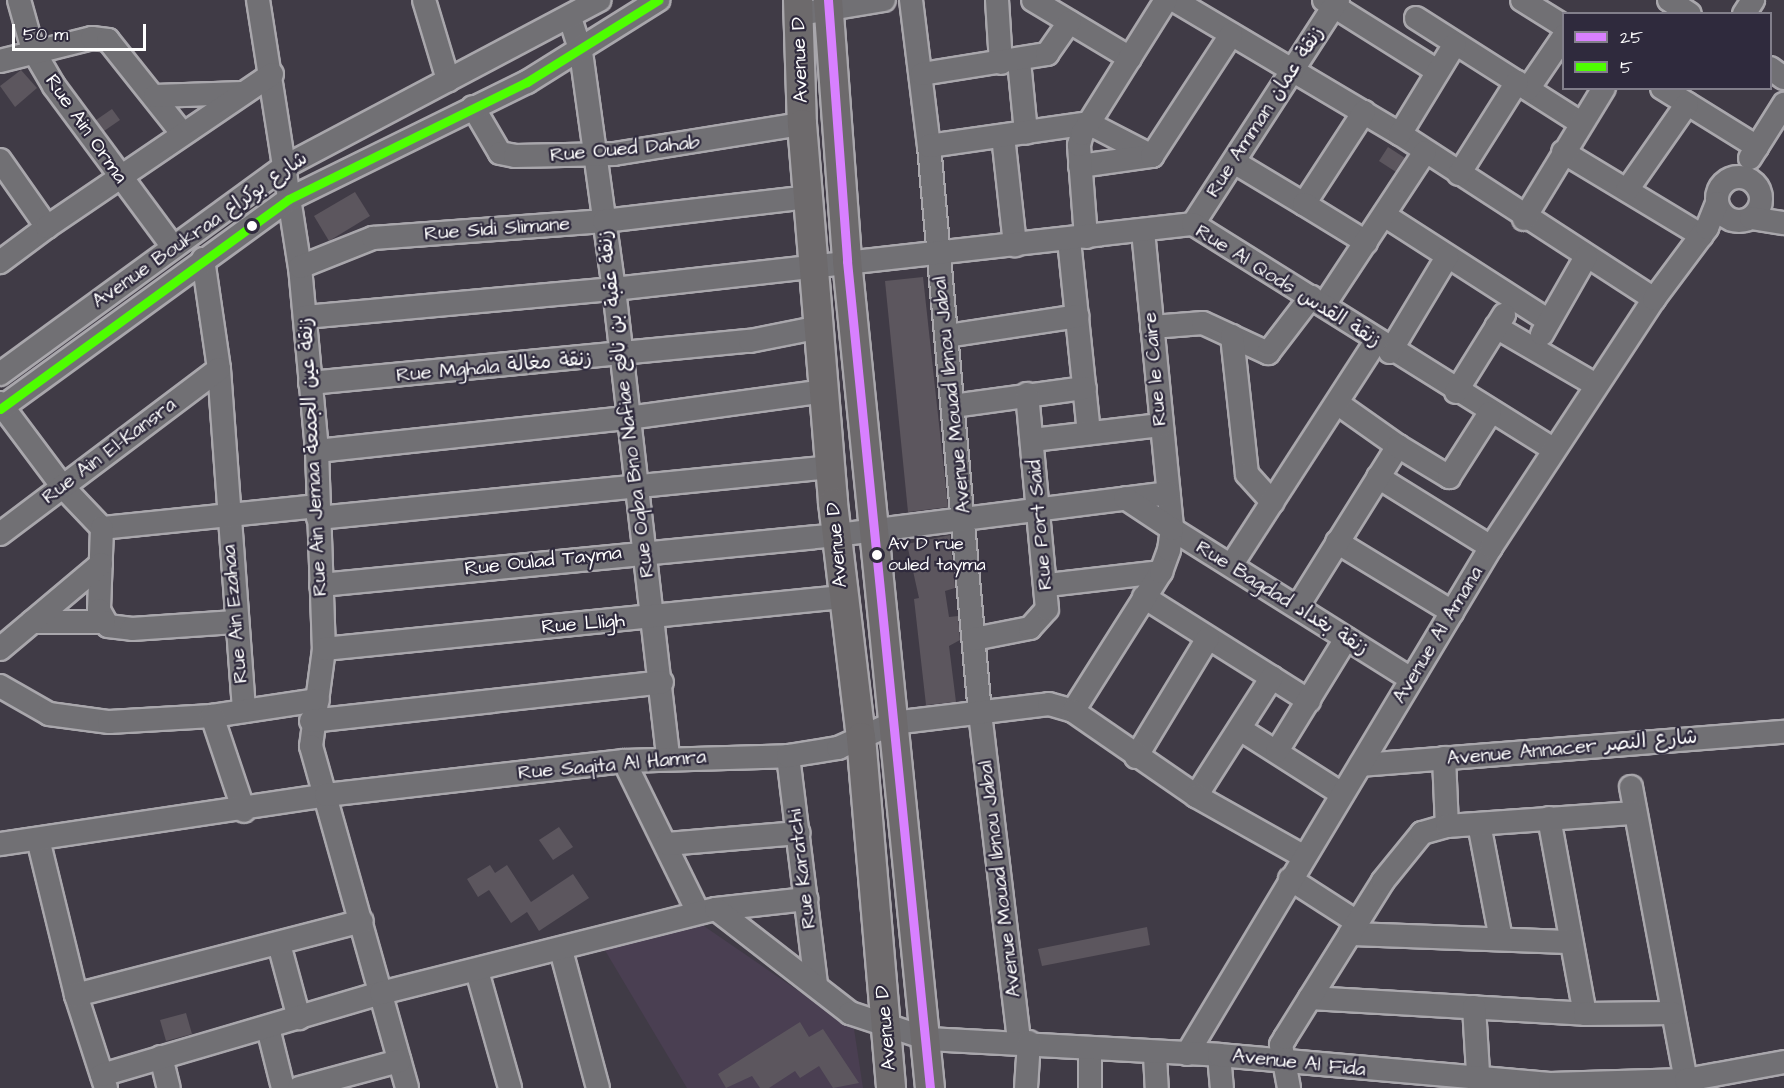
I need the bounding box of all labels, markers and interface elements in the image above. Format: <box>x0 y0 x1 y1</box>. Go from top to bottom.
scale bar <box>15 12 148 50</box>
legend <box>1562 12 1772 90</box>
street label: Avenue D <box>787 17 813 103</box>
text: 50 m <box>23 22 68 47</box>
street label: Rue Amman زنقة عمان <box>1201 22 1329 202</box>
text: 25 <box>1620 25 1643 50</box>
text: 5 <box>1620 55 1633 80</box>
street label: Rue Ain Orma <box>40 70 132 188</box>
street label: Rue Oued Dahab <box>549 130 701 168</box>
street label: Avenue Boukraa شارع بوكراع <box>88 146 312 314</box>
street label: Rue Sidi Slimane <box>423 212 571 246</box>
street label: Rue Al Qods زنقة القدس <box>1191 219 1385 353</box>
unlabelled marker <box>246 220 258 232</box>
street label: Rue Oqba Bno Nafiae زنقة عقبة بن نافع <box>593 229 659 579</box>
street label: Avenue Mouad Ibnou Jabal <box>928 275 976 515</box>
street label: Rue le Caire <box>1138 311 1172 427</box>
street label: Rue Ain Jemaa زنقة عين الجمعة <box>294 317 332 597</box>
street label: Rue Mghala زنقة مغالة <box>395 346 593 388</box>
street label: Rue Ain El-Kansra <box>37 393 181 509</box>
street label: Rue Port Said <box>1022 459 1058 591</box>
street label: Avenue D <box>821 501 853 589</box>
place label: Av D rue ouled tayma <box>888 534 986 576</box>
street label: Rue Bagdad زنقة بغداد <box>1191 535 1373 661</box>
street label: Rue Oulad Tayma <box>463 541 623 581</box>
street label: Rue Ain Ezahaa <box>217 544 253 684</box>
marker: Av D rue ouled tayma <box>871 549 883 561</box>
street label: Avenue Al Amana <box>1388 562 1488 708</box>
street label: Rue Lligh <box>540 608 626 640</box>
street label: Avenue Annacer شارع النصر <box>1446 725 1698 771</box>
street label: Rue Saqita Al Hamra <box>517 745 707 785</box>
street label: Avenue Mouad Ibnou Jabal <box>974 759 1026 999</box>
street label: Rue Karatchi <box>783 808 821 930</box>
street label: Avenue D <box>870 984 902 1072</box>
street label: Avenue Al Fida <box>1231 1044 1367 1082</box>

